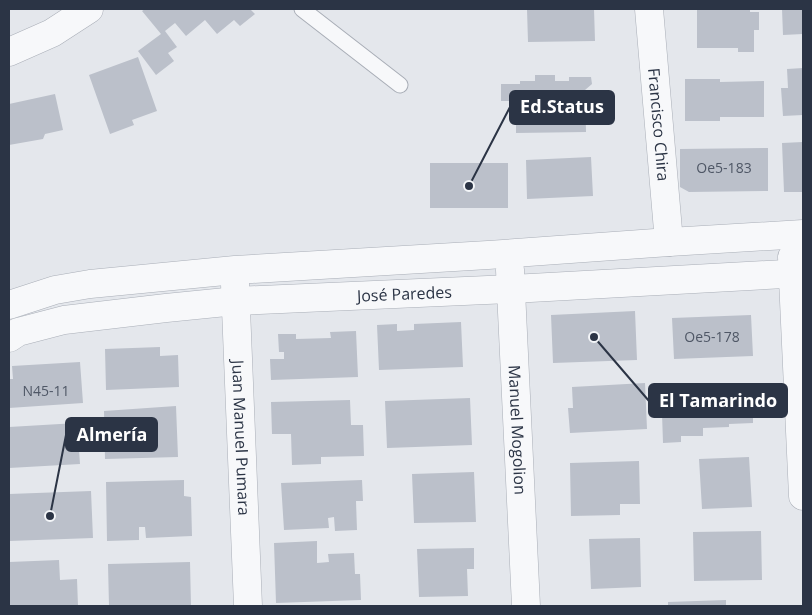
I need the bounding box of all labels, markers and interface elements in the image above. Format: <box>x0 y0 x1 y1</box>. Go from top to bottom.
street label: Francisco Chira <box>643 67 675 182</box>
callout: Ed.Status <box>510 91 614 124</box>
text: Ed.Status <box>520 94 604 118</box>
house number: Oe5-183 <box>696 158 752 177</box>
street label: José Paredes <box>354 281 452 307</box>
house number: Oe5-178 <box>684 327 740 346</box>
street label: Juan Manuel Pumara <box>227 358 255 516</box>
street label: Manuel Mogolion <box>504 364 532 495</box>
house number: N45-11 <box>22 381 70 400</box>
callout: El Tamarindo <box>649 384 787 417</box>
text: El Tamarindo <box>659 388 777 412</box>
callout: Almería <box>66 418 157 451</box>
text: Almería <box>77 422 147 446</box>

